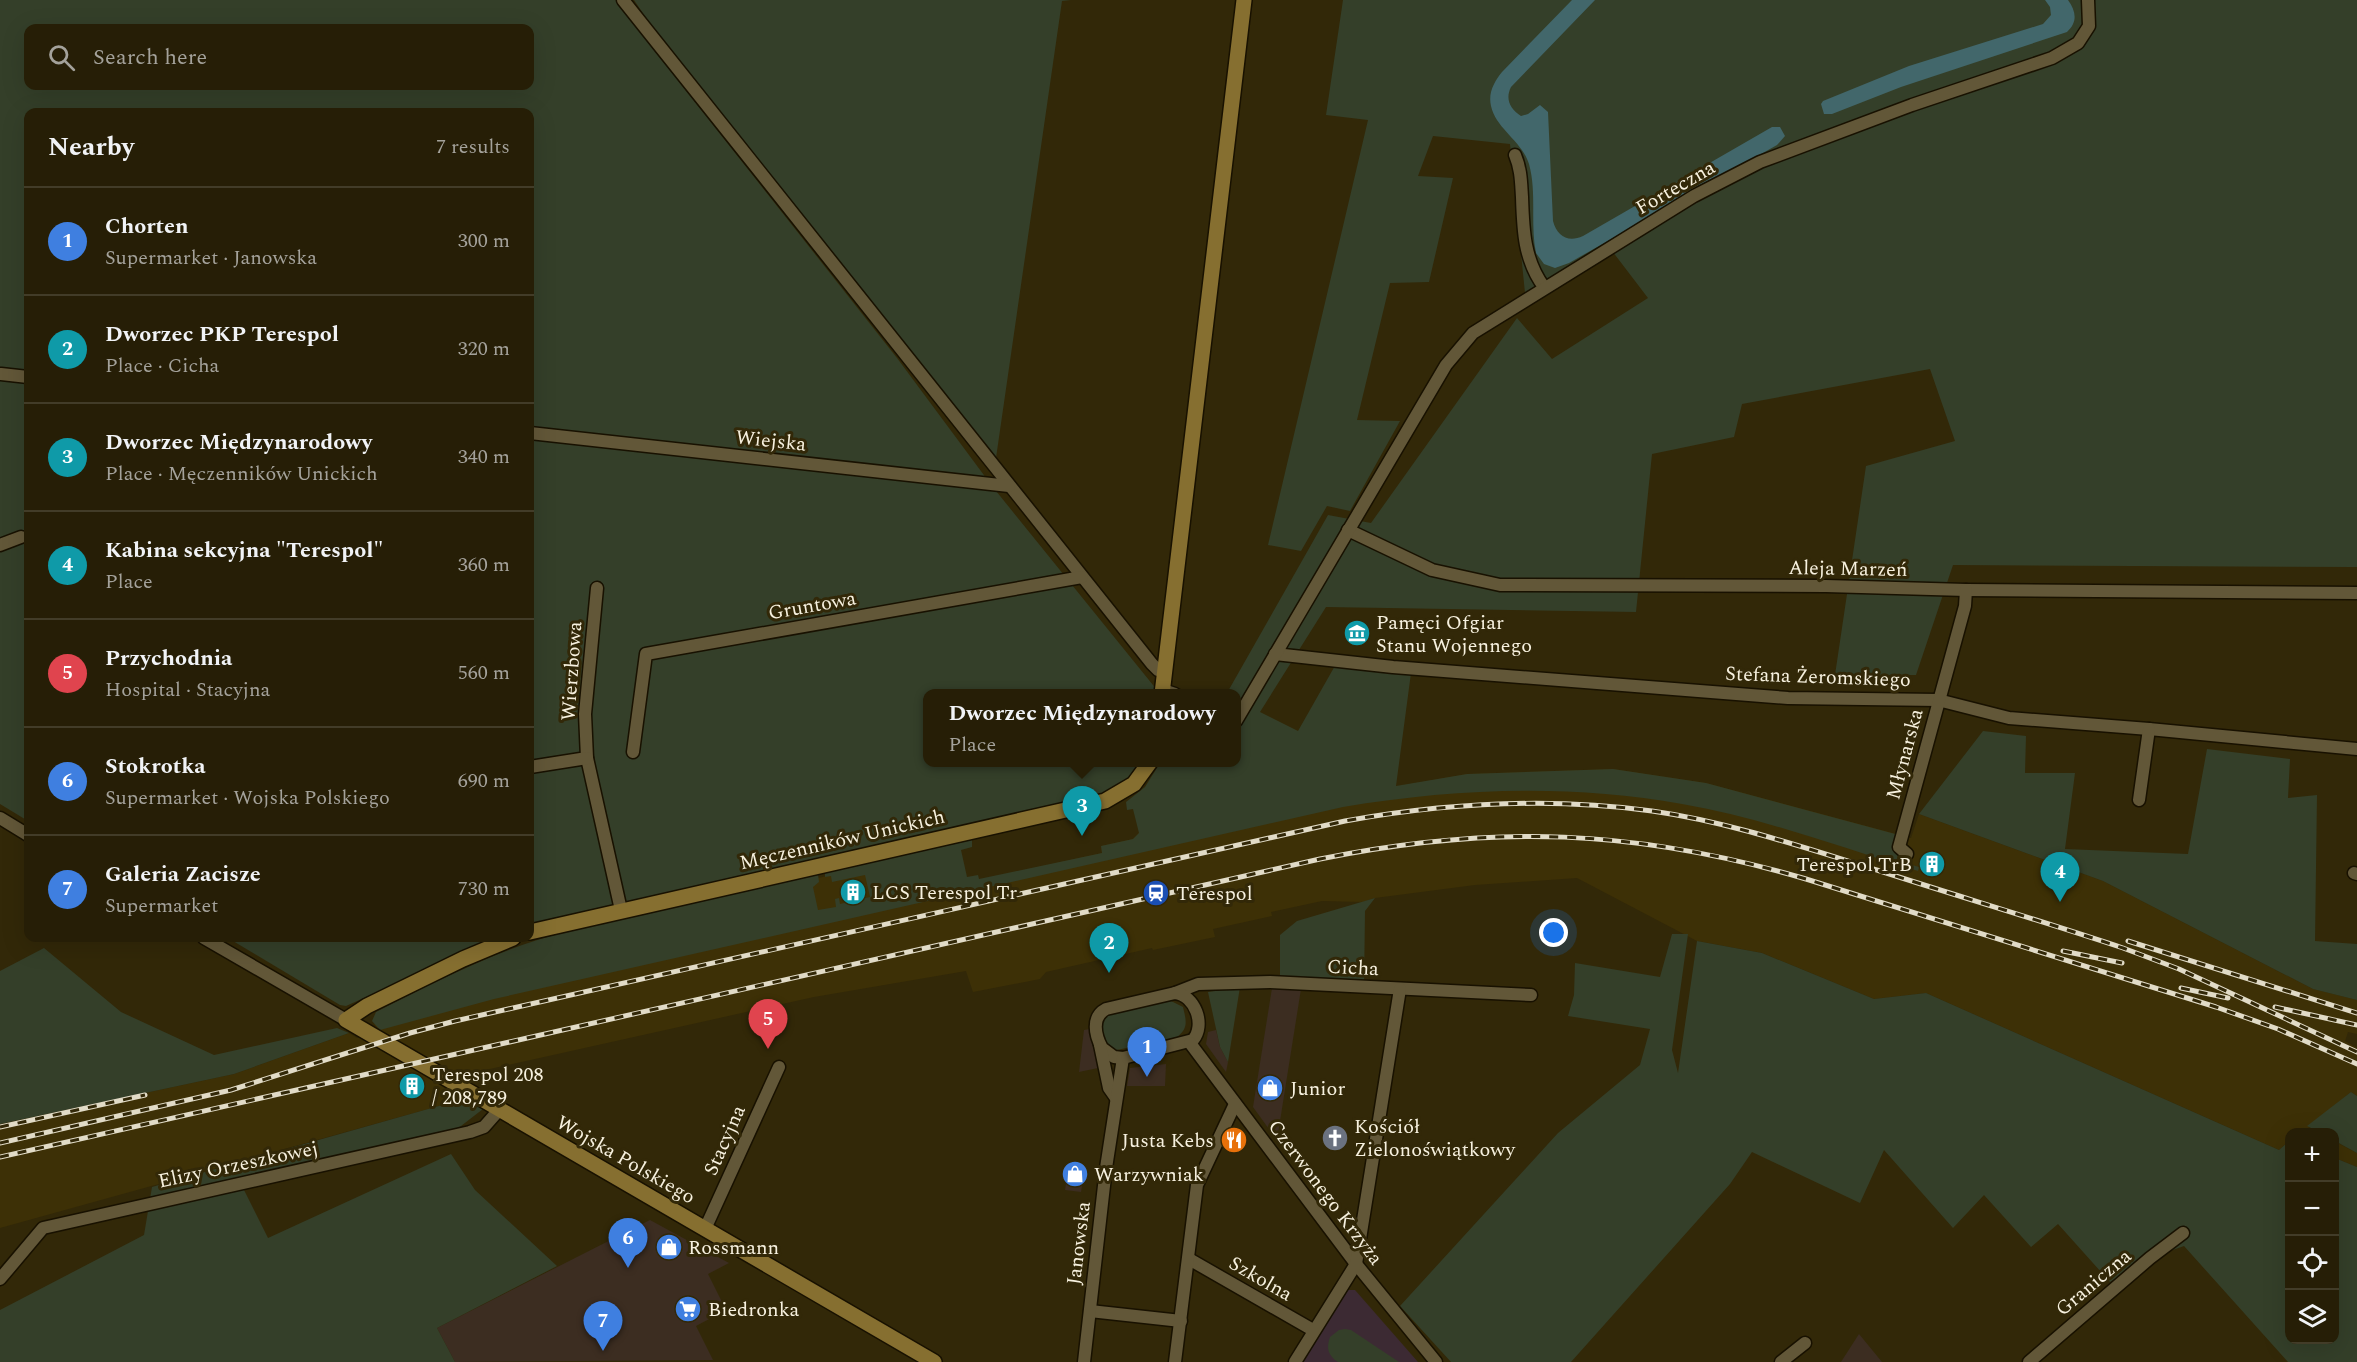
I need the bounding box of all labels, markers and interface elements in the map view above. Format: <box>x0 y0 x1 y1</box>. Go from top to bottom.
search box <box>24 24 534 90</box>
icon: search <box>45 41 78 74</box>
text: Search here <box>93 41 207 74</box>
text: Nearby <box>48 127 134 167</box>
text: 7 results <box>436 132 510 162</box>
street label: Forteczna <box>1630 153 1721 223</box>
text: Chorten <box>105 210 189 243</box>
text: 1 <box>62 226 73 256</box>
text: 300 m <box>458 226 510 256</box>
text: Supermarket · Janowska <box>105 243 317 273</box>
text: Dworzec PKP Terespol <box>105 318 339 351</box>
text: 2 <box>62 334 73 364</box>
text: 320 m <box>458 334 510 364</box>
text: Place · Cicha <box>105 351 219 381</box>
street label: Wiejska <box>734 422 808 460</box>
text: Dworzec Międzynarodowy <box>105 426 372 459</box>
text: 3 <box>62 442 73 472</box>
text: 340 m <box>458 442 510 472</box>
text: Place · Męczenników Unickich <box>105 459 378 489</box>
text: Kabina sekcyjna "Terespol" <box>105 534 383 567</box>
text: 4 <box>62 550 73 580</box>
text: 360 m <box>458 550 510 580</box>
street label: Aleja Marzeń <box>1788 553 1908 585</box>
text: Place <box>105 567 153 597</box>
street label: Gruntowa <box>766 583 859 628</box>
place label: Pamęci Ofgiar Stanu Wojennego <box>1376 608 1532 661</box>
museum icon: Pamęci Ofgiar Stanu Wojennego <box>1342 618 1372 648</box>
street label: Wierzbowa <box>554 620 590 722</box>
text: Przychodnia <box>105 642 232 675</box>
text: 5 <box>62 658 73 688</box>
text: 560 m <box>458 658 510 688</box>
street label: Stefana Żeromskiego <box>1725 659 1911 695</box>
text: Hospital · Stacyjna <box>105 675 270 705</box>
popup <box>923 689 1241 767</box>
text: Dworzec Międzynarodowy <box>948 697 1216 730</box>
street label: Młynarska <box>1878 705 1932 803</box>
text: Place <box>948 730 996 760</box>
text: Stokrotka <box>105 750 206 783</box>
text: 6 <box>62 766 73 796</box>
text: 690 m <box>458 766 510 796</box>
text: Supermarket · Wojska Polskiego <box>105 783 390 813</box>
pin: 3 <box>1062 786 1102 836</box>
street label: Męczenników Unickich <box>737 802 948 878</box>
building icon: Terespol TrB <box>1917 849 1947 879</box>
place label: Terespol TrB <box>1796 850 1912 880</box>
pin: 4 <box>2040 852 2080 902</box>
text: Galeria Zacisze <box>105 858 261 891</box>
text: 7 <box>62 874 73 904</box>
text: 730 m <box>458 874 510 904</box>
building icon: LCS Terespol Tr <box>838 877 868 907</box>
place label: LCS Terespol Tr <box>872 878 1017 908</box>
station icon: Terespol <box>1141 878 1171 908</box>
place label: Terespol <box>1176 879 1253 909</box>
text: Supermarket <box>105 891 218 921</box>
your location <box>1539 918 1568 947</box>
pin: 2 <box>1090 924 1128 973</box>
street label: Cicha <box>1326 952 1380 984</box>
pin: 5 <box>748 1000 788 1049</box>
pin: 1 <box>1128 1028 1166 1077</box>
place label: Terespol 208 / 208,789 <box>432 1060 544 1113</box>
building icon: Terespol 208 / 208,789 <box>397 1071 427 1101</box>
shop icon: Junior <box>1255 1073 1285 1103</box>
place label: Junior <box>1290 1074 1345 1104</box>
street label: Stacyjna <box>696 1100 754 1181</box>
street label: Wojska Polskiego <box>550 1108 701 1212</box>
place label: Kościół Zielonoświątkowy <box>1354 1112 1516 1165</box>
street label: Czerwonego Krzyża <box>1260 1113 1390 1272</box>
church icon: Kościół Zielonoświątkowy <box>1320 1123 1350 1153</box>
restaurant icon: Justa Kebs <box>1219 1125 1249 1155</box>
place label: Justa Kebs <box>1121 1126 1214 1156</box>
map controls <box>2285 1128 2339 1344</box>
button: + <box>2285 1128 2339 1182</box>
street label: Elizy Orzeszkowej <box>155 1133 321 1197</box>
shop icon: Warzywniak <box>1060 1159 1090 1189</box>
place label: Warzywniak <box>1094 1160 1204 1190</box>
button: − <box>2285 1182 2339 1236</box>
street label: Janowska <box>1059 1200 1099 1287</box>
pin: 6 <box>608 1218 648 1268</box>
shop icon: Rossmann <box>654 1232 684 1262</box>
place label: Rossmann <box>688 1233 779 1263</box>
button: locate <box>2285 1236 2339 1290</box>
street label: Graniczna <box>2049 1242 2139 1324</box>
street label: Szkolna <box>1223 1249 1298 1309</box>
button: layers <box>2285 1290 2339 1344</box>
supermarket icon: Biedronka <box>673 1294 703 1324</box>
place label: Biedronka <box>708 1295 800 1325</box>
pin: 7 <box>584 1302 622 1351</box>

